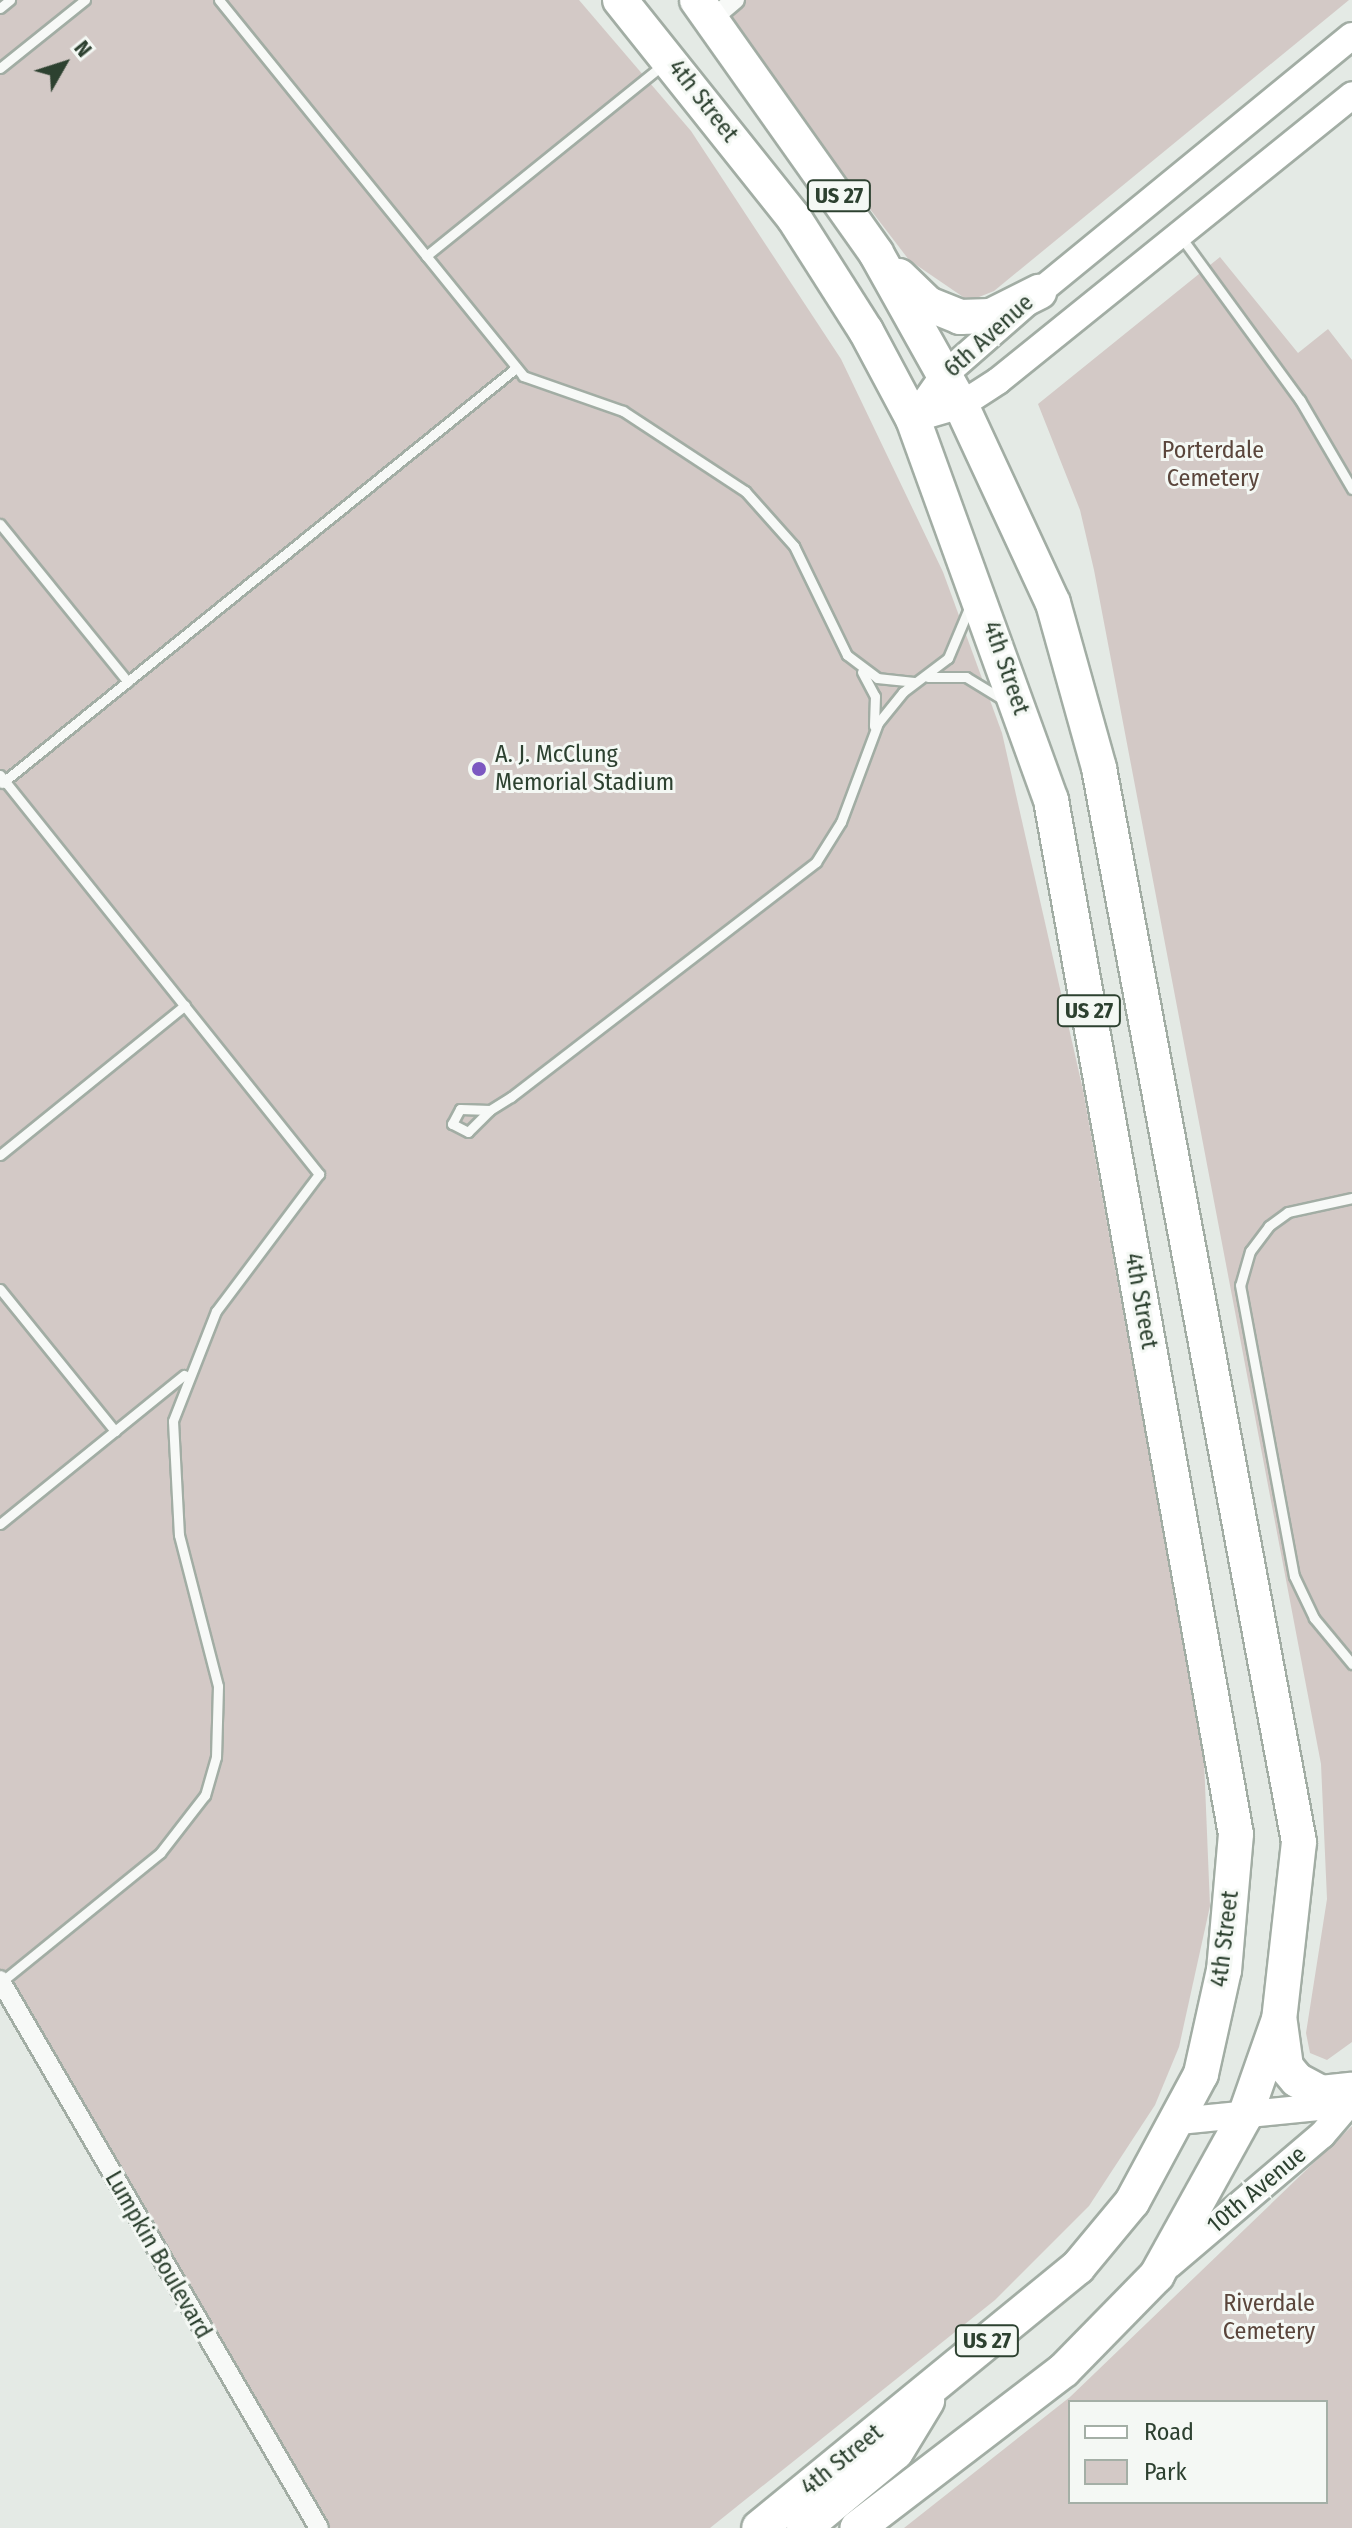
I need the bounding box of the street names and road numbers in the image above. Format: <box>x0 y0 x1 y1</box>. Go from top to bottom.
street label: 4th Street <box>662 54 744 148</box>
road number: US 27 <box>805 178 873 214</box>
street label: 6th Avenue <box>938 288 1040 384</box>
street label: 4th Street <box>977 618 1035 718</box>
road number: US 27 <box>1055 993 1123 1029</box>
street label: 4th Street <box>1118 1251 1164 1351</box>
street label: 4th Street <box>1205 1889 1245 1989</box>
street label: 10th Avenue <box>1202 2140 1312 2240</box>
street label: Lumpkin Boulevard <box>98 2166 218 2344</box>
road number: US 27 <box>953 2323 1021 2359</box>
street label: 4th Street <box>795 2418 889 2502</box>

